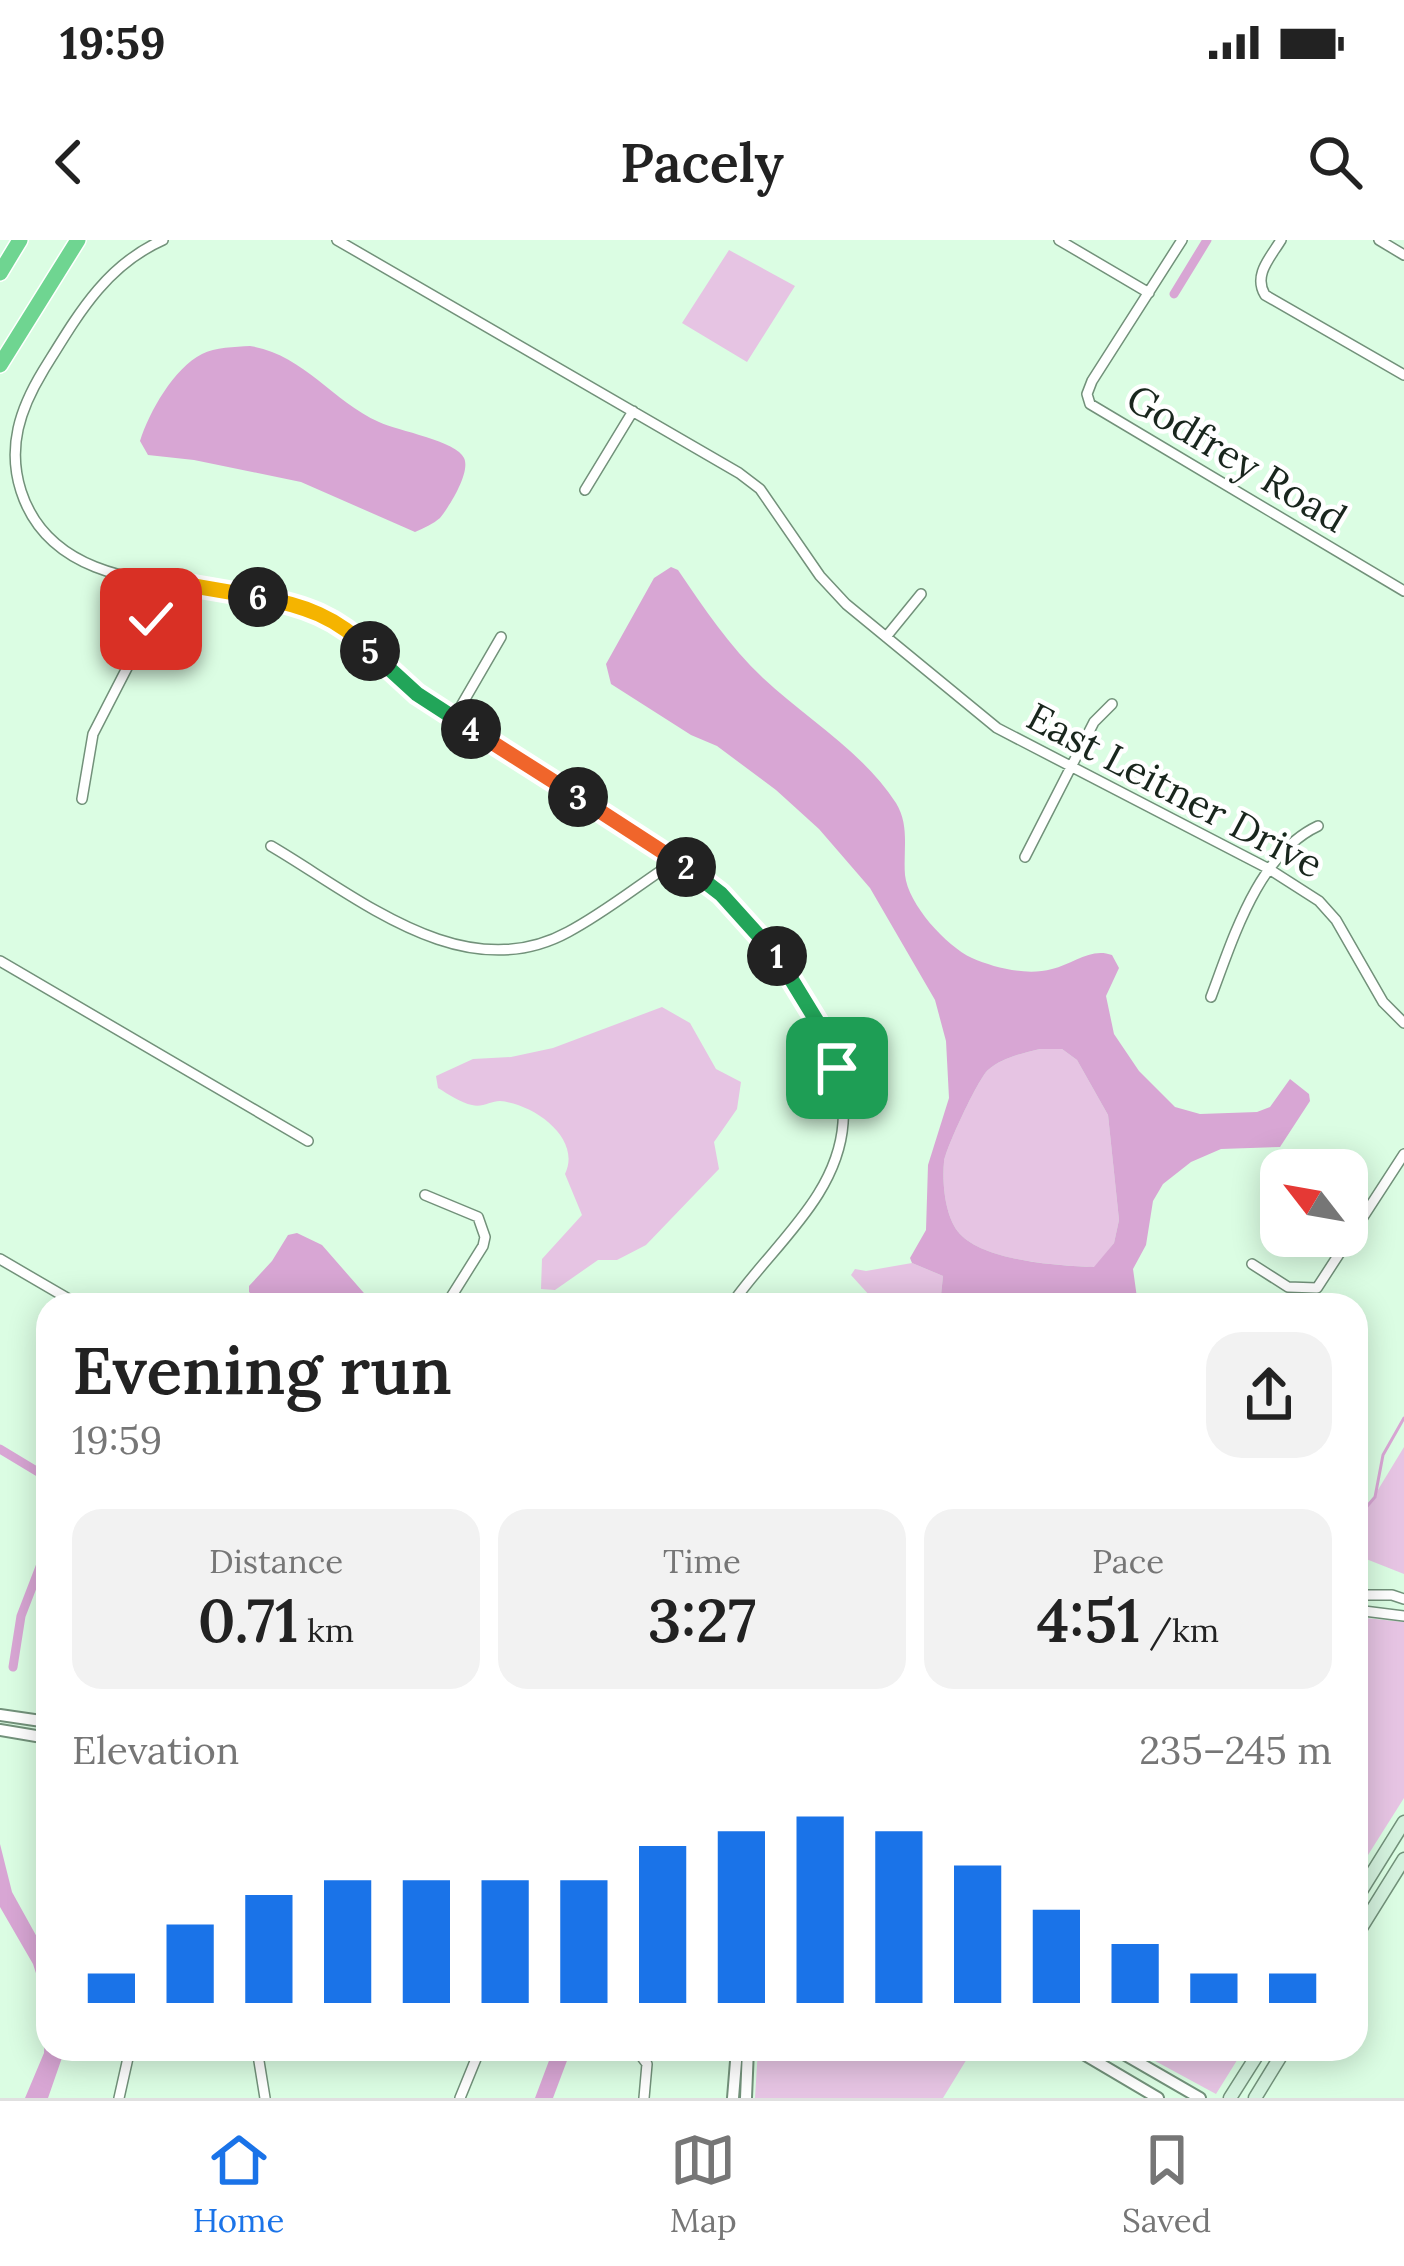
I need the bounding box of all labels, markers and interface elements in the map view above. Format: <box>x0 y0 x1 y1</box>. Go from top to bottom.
text: 19:59 <box>60 14 166 71</box>
text: Pacely <box>620 128 784 197</box>
icon: back <box>36 129 102 195</box>
icon: search <box>1302 129 1368 195</box>
street label: Godfrey Road <box>1118 373 1356 543</box>
pin: 6 <box>228 567 288 627</box>
pin <box>100 568 202 670</box>
text: 6 <box>249 576 267 618</box>
icon: check <box>118 586 184 652</box>
pin: 5 <box>340 621 400 681</box>
text: 5 <box>361 630 379 672</box>
street label: East Leitner Drive <box>1019 691 1331 889</box>
pin: 4 <box>441 699 501 759</box>
text: 4 <box>462 708 480 750</box>
pin: 3 <box>548 767 608 827</box>
text: 3 <box>569 776 587 818</box>
pin: 2 <box>656 837 716 897</box>
text: 2 <box>677 846 695 888</box>
pin: 1 <box>747 926 807 986</box>
text: 1 <box>770 935 784 977</box>
pin <box>786 1017 888 1119</box>
icon: arrive <box>804 1035 870 1101</box>
north arrow <box>1260 1149 1368 1257</box>
map controls <box>1260 1149 1368 1257</box>
text: Evening run <box>72 1328 452 1412</box>
button: share <box>1206 1332 1332 1458</box>
text: 19:59 <box>72 1415 162 1465</box>
text: Distance <box>209 1540 343 1582</box>
text: Time <box>663 1540 741 1582</box>
text: Pace <box>1092 1540 1164 1582</box>
text: 0.71 <box>198 1582 298 1658</box>
text: 3:27 <box>648 1582 756 1658</box>
text: 4:51 <box>1037 1582 1141 1658</box>
text: km <box>298 1609 354 1651</box>
text: /km <box>1141 1609 1219 1651</box>
text: Elevation <box>72 1725 240 1775</box>
text: 235–245 m <box>1139 1725 1332 1775</box>
tab: Home <box>193 2127 284 2241</box>
tab: Map <box>670 2127 737 2241</box>
tab: Saved <box>1122 2127 1211 2241</box>

